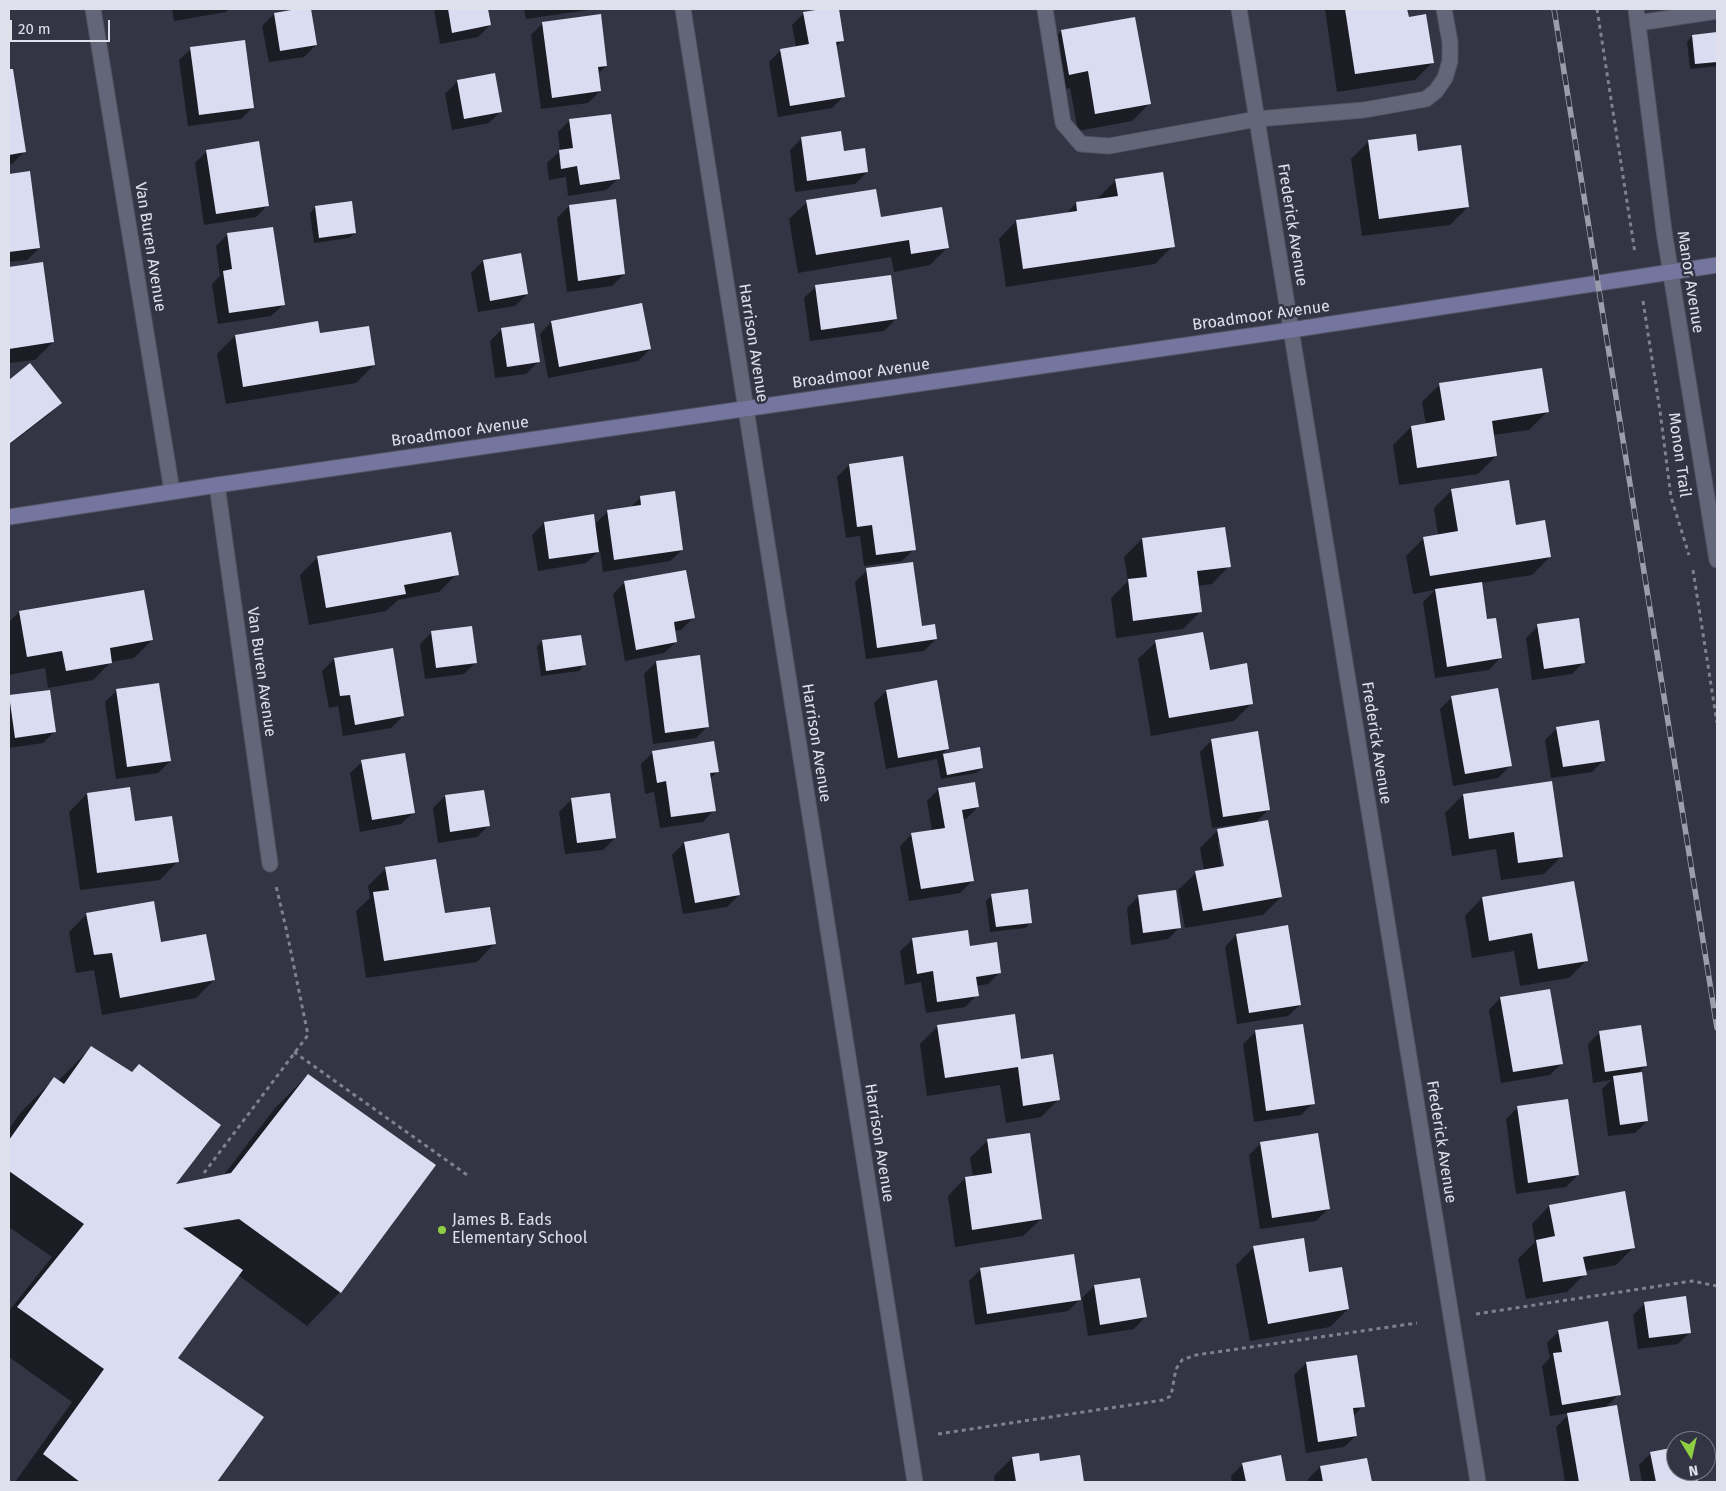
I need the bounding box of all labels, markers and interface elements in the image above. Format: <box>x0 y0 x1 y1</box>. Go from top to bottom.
scale bar <box>12 10 112 42</box>
text: 20 m <box>18 20 51 38</box>
street label: Frederick Avenue <box>1273 162 1311 288</box>
street label: Van Buren Avenue <box>130 181 170 313</box>
street label: Manor Avenue <box>1672 229 1708 335</box>
street label: Harrison Avenue <box>734 282 772 404</box>
street label: Broadmoor Avenue <box>1191 297 1331 335</box>
street label: Broadmoor Avenue <box>791 355 931 393</box>
street label: Monon Trail <box>1664 411 1694 499</box>
street label: Broadmoor Avenue <box>390 413 530 451</box>
street label: Van Buren Avenue <box>242 606 280 738</box>
street label: Frederick Avenue <box>1357 680 1395 806</box>
street label: Harrison Avenue <box>797 682 835 804</box>
street label: Frederick Avenue <box>1422 1079 1460 1205</box>
street label: Harrison Avenue <box>860 1082 898 1204</box>
place label: James B. Eads Elementary School <box>452 1211 587 1249</box>
marker: James B. Eads Elementary School <box>436 1224 448 1236</box>
north arrow <box>1666 1431 1716 1481</box>
text: N <box>1687 1461 1699 1479</box>

